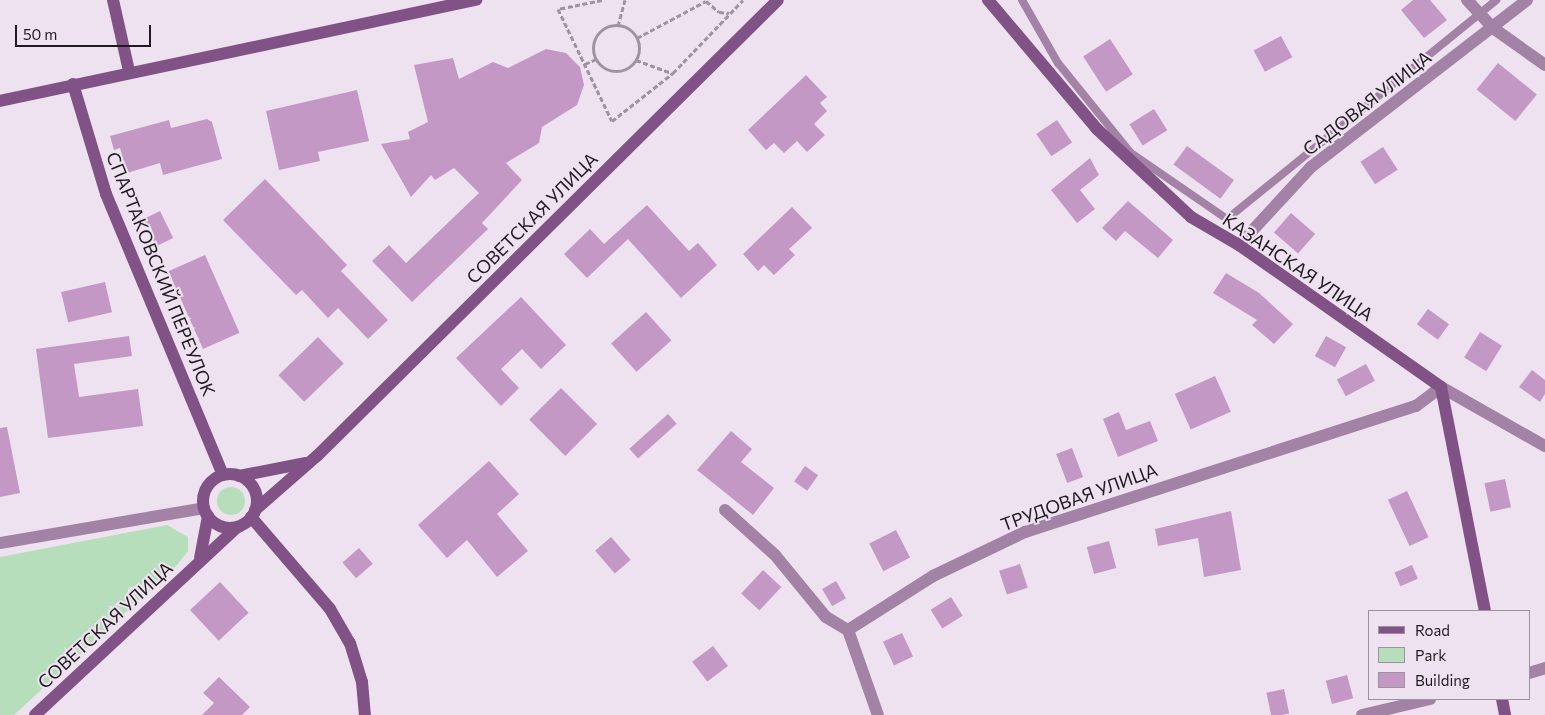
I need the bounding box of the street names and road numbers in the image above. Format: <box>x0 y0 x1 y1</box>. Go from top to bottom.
street label: САДОВАЯ УЛИЦА <box>1299 46 1435 160</box>
street label: СОВЕТСКАЯ УЛИЦА <box>462 148 602 288</box>
street label: СПАРТАКОВСКИЙ ПЕРЕУЛОК <box>102 149 220 399</box>
street label: КАЗАНСКАЯ УЛИЦА <box>1219 209 1377 325</box>
street label: ТРУДОВАЯ УЛИЦА <box>998 459 1160 535</box>
street label: СОВЕТСКАЯ УЛИЦА <box>33 557 177 693</box>

